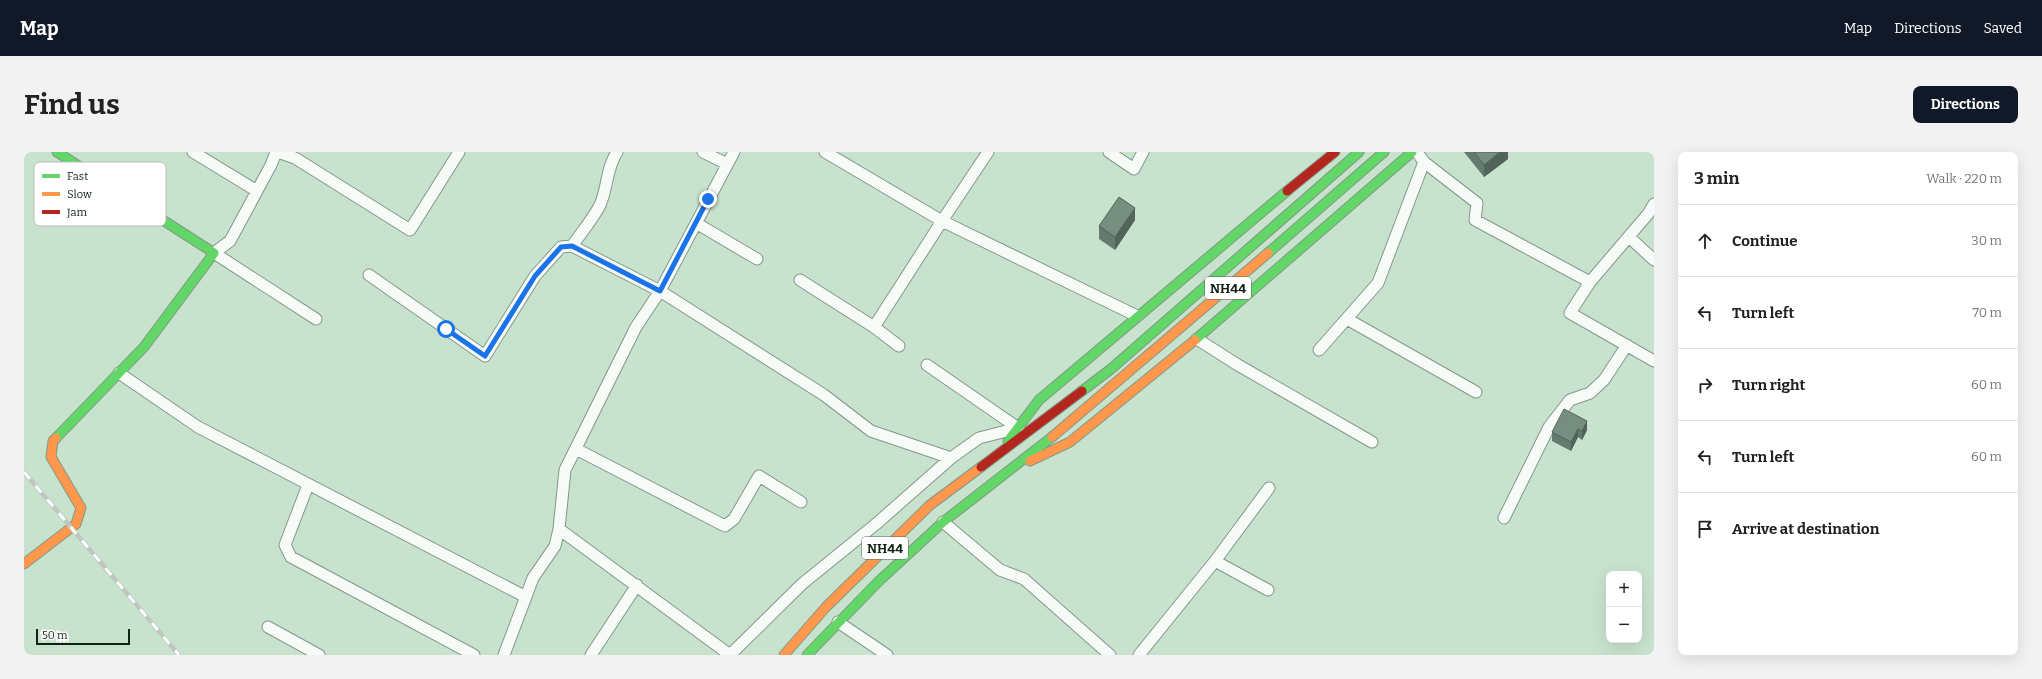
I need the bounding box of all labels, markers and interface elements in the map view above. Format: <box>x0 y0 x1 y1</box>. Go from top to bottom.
text: Map <box>20 17 59 40</box>
text: Map <box>1844 20 1872 37</box>
text: Directions <box>1894 20 1962 37</box>
text: Saved <box>1984 20 2022 37</box>
button: Directions <box>1913 86 2018 123</box>
text: Find us <box>24 88 120 121</box>
legend <box>34 162 166 226</box>
text: 3 min <box>1694 168 1739 189</box>
text: Fast <box>67 170 88 183</box>
text: Walk · 220 m <box>1926 171 2002 186</box>
text: Slow <box>67 188 92 201</box>
route end <box>699 190 717 208</box>
text: Jam <box>66 206 87 219</box>
icon: ahead <box>1694 230 1716 252</box>
text: Continue <box>1732 232 1798 250</box>
text: 30 m <box>1971 233 2002 248</box>
road number: NH44 <box>1205 277 1251 299</box>
icon: left <box>1694 302 1716 324</box>
text: Turn left <box>1732 304 1794 322</box>
text: 70 m <box>1972 305 2002 320</box>
route start <box>437 320 455 338</box>
icon: right <box>1694 374 1716 396</box>
text: Turn right <box>1732 376 1805 394</box>
text: 60 m <box>1971 377 2002 392</box>
icon: left <box>1694 446 1716 468</box>
text: Turn left <box>1732 448 1794 466</box>
text: 60 m <box>1971 449 2002 464</box>
icon: arrive <box>1694 518 1716 540</box>
text: Arrive at destination <box>1732 520 1879 538</box>
road number: NH44 <box>862 537 908 559</box>
map controls <box>1606 571 1642 643</box>
button: + <box>1606 571 1642 607</box>
button: − <box>1606 607 1642 643</box>
scale bar <box>36 627 130 646</box>
text: 50 m <box>42 629 68 642</box>

